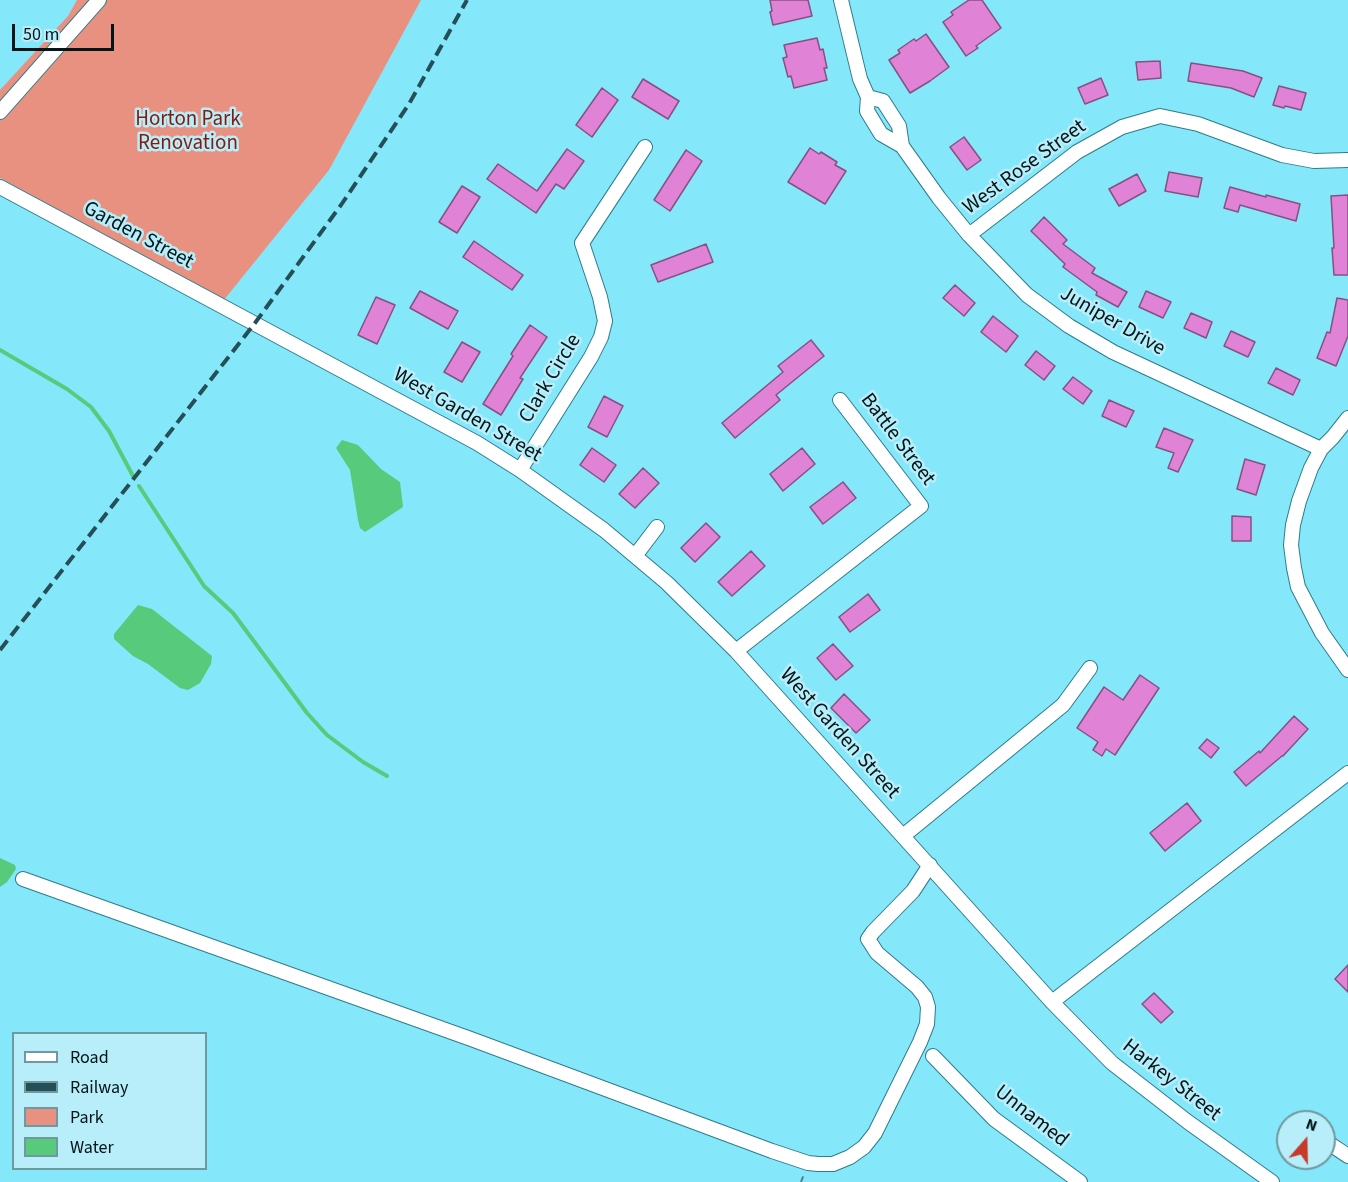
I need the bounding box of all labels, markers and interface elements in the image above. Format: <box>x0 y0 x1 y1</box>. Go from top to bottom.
scale bar <box>15 12 117 50</box>
text: 50 m <box>23 22 59 47</box>
park label: Horton Park Renovation <box>135 107 241 157</box>
street label: West Rose Street <box>959 115 1091 221</box>
street label: Garden Street <box>79 196 197 276</box>
street label: Juniper Drive <box>1055 282 1169 362</box>
street label: Clark Circle <box>515 330 587 428</box>
street label: West Garden Street <box>388 363 546 469</box>
street label: Battle Street <box>854 389 940 491</box>
street label: West Garden Street <box>774 663 904 805</box>
legend <box>12 1032 207 1170</box>
street label: Harkey Street <box>1116 1035 1226 1127</box>
text: Road <box>70 1045 109 1070</box>
text: Railway <box>70 1075 129 1100</box>
street label: Unnamed <box>989 1080 1073 1154</box>
text: Park <box>70 1105 104 1130</box>
north arrow <box>1276 1110 1336 1170</box>
text: N <box>1303 1113 1320 1137</box>
text: Water <box>70 1135 114 1160</box>

